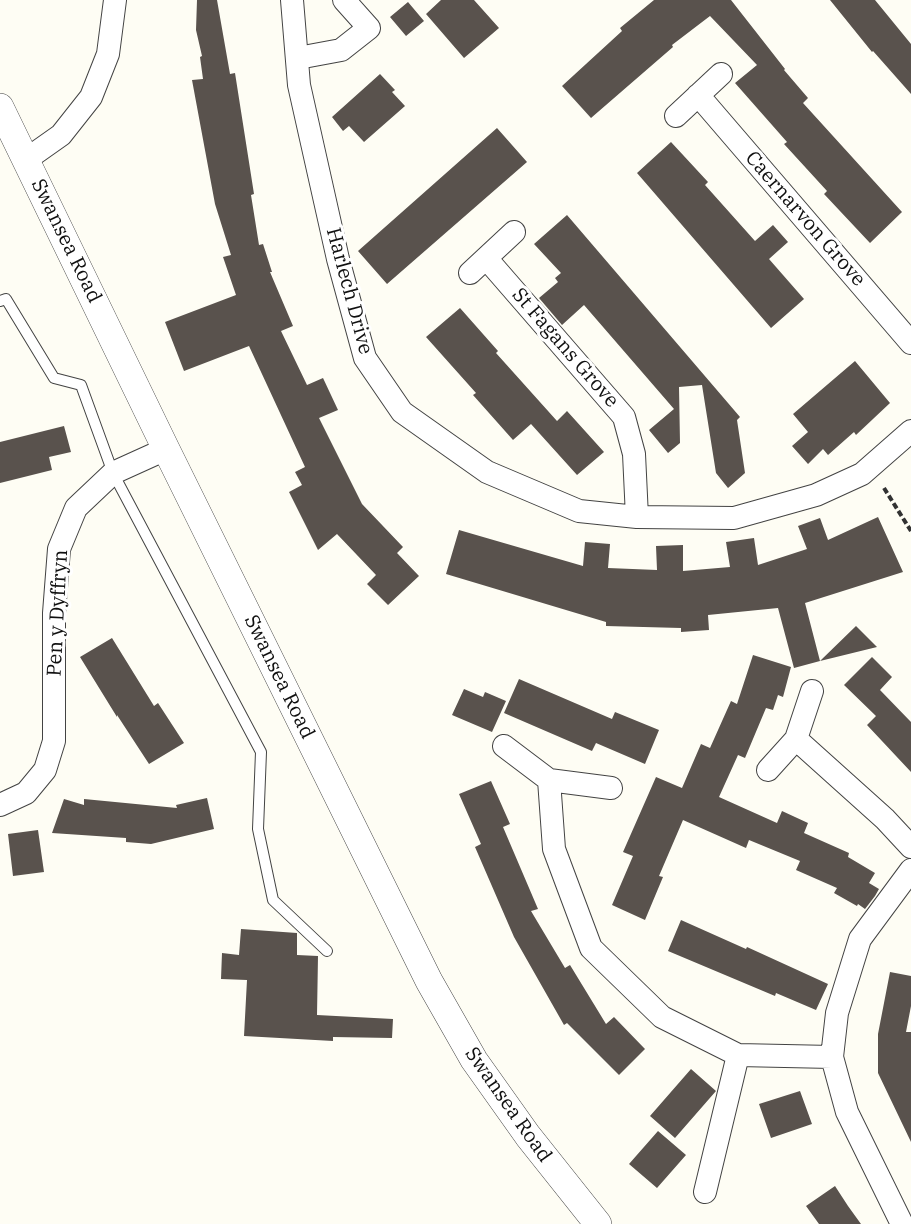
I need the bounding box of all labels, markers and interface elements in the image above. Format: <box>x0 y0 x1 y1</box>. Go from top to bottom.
street label: Caernarvon Grove <box>740 147 870 291</box>
street label: Swansea Road <box>26 175 106 307</box>
street label: Harlech Drive <box>321 225 377 357</box>
street label: St Fagans Grove <box>507 283 623 413</box>
street label: Pen y Dyffryn <box>43 549 73 677</box>
street label: Swansea Road <box>239 611 319 743</box>
street label: Swansea Road <box>460 1043 556 1167</box>

